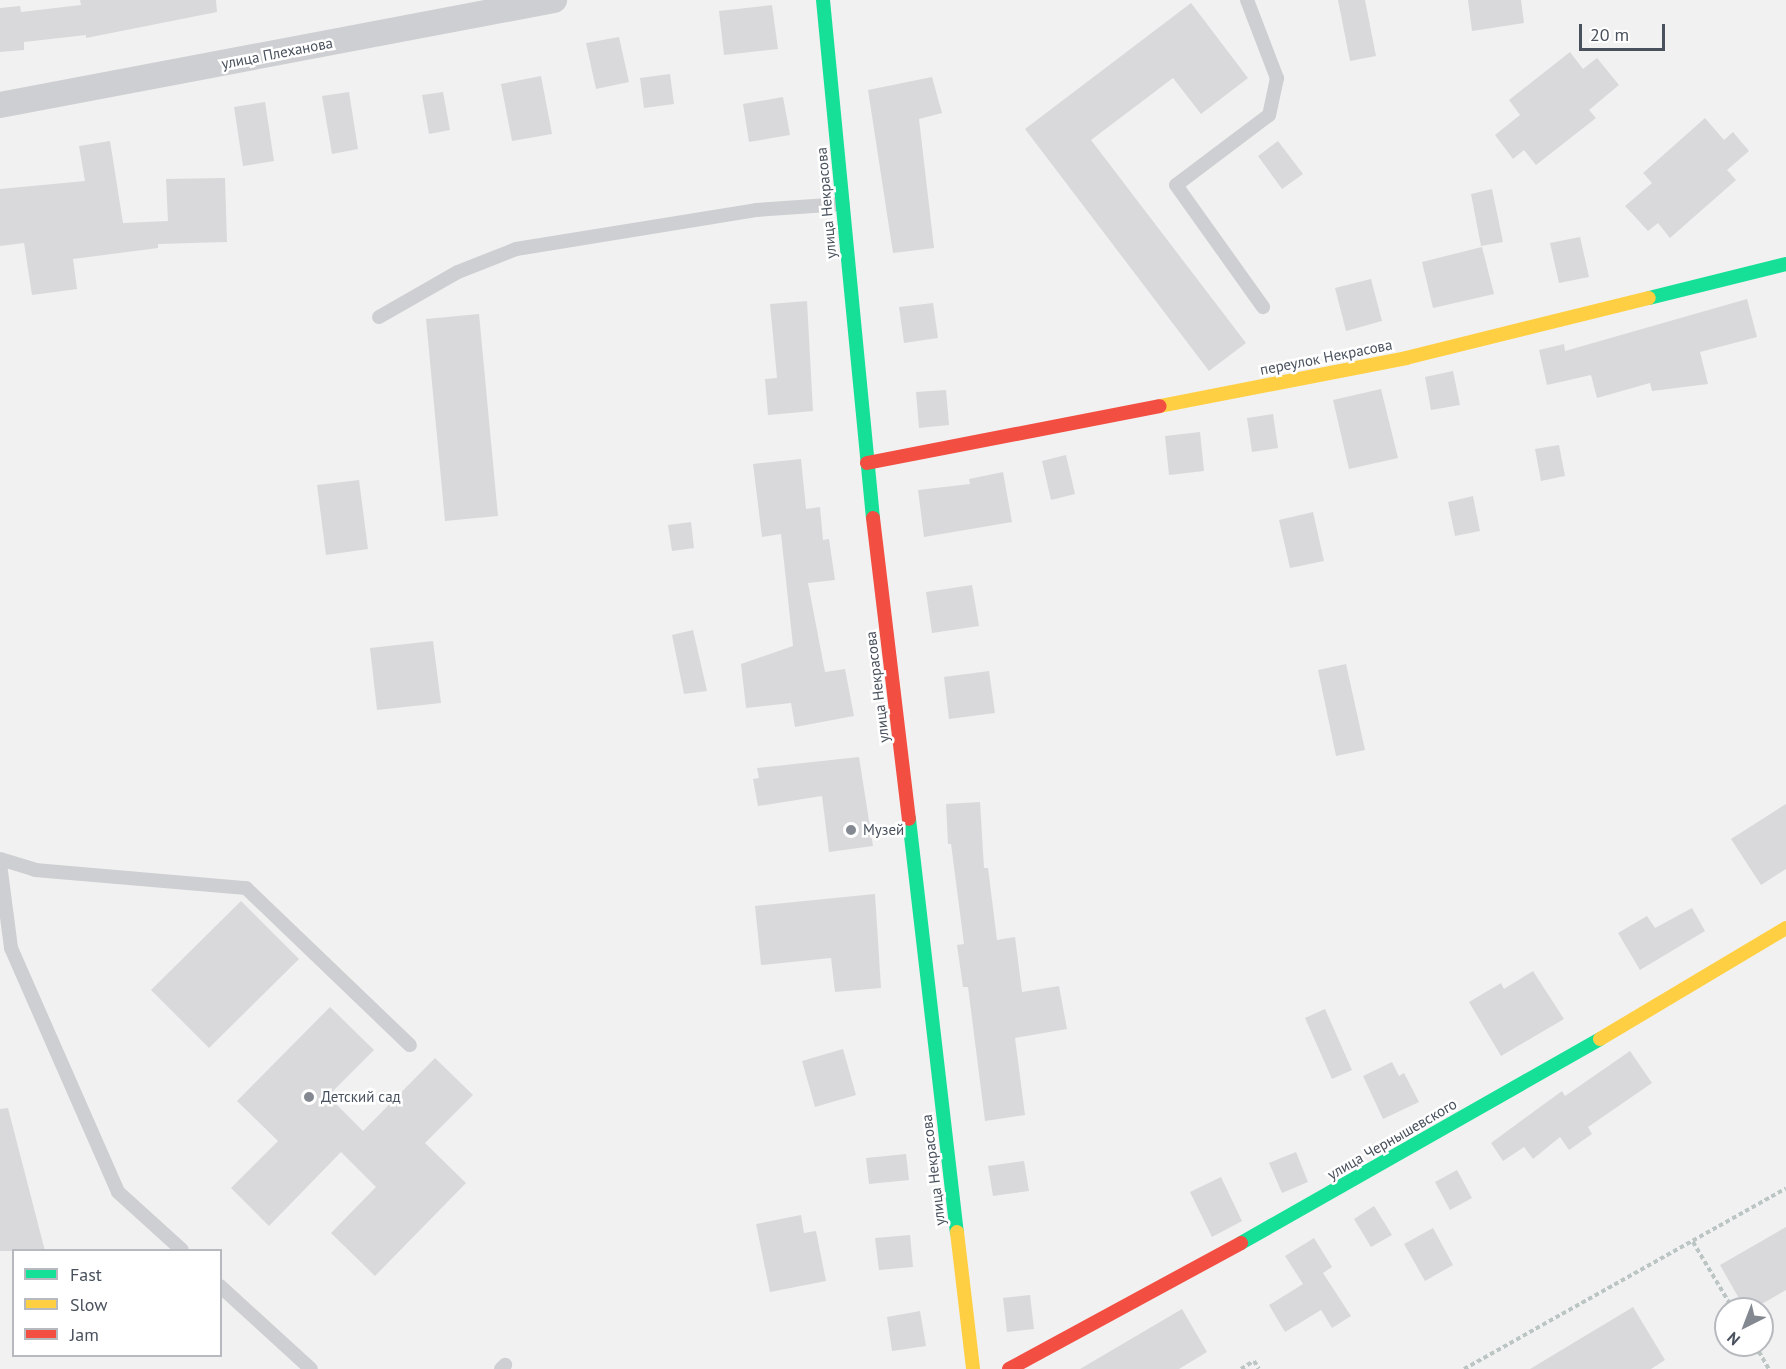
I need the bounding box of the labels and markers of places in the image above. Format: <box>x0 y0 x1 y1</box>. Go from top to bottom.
place label: Музей <box>863 821 904 839</box>
marker: Музей <box>844 823 858 837</box>
place label: Детский сад <box>321 1088 401 1106</box>
marker: Детский сад <box>302 1090 316 1104</box>

